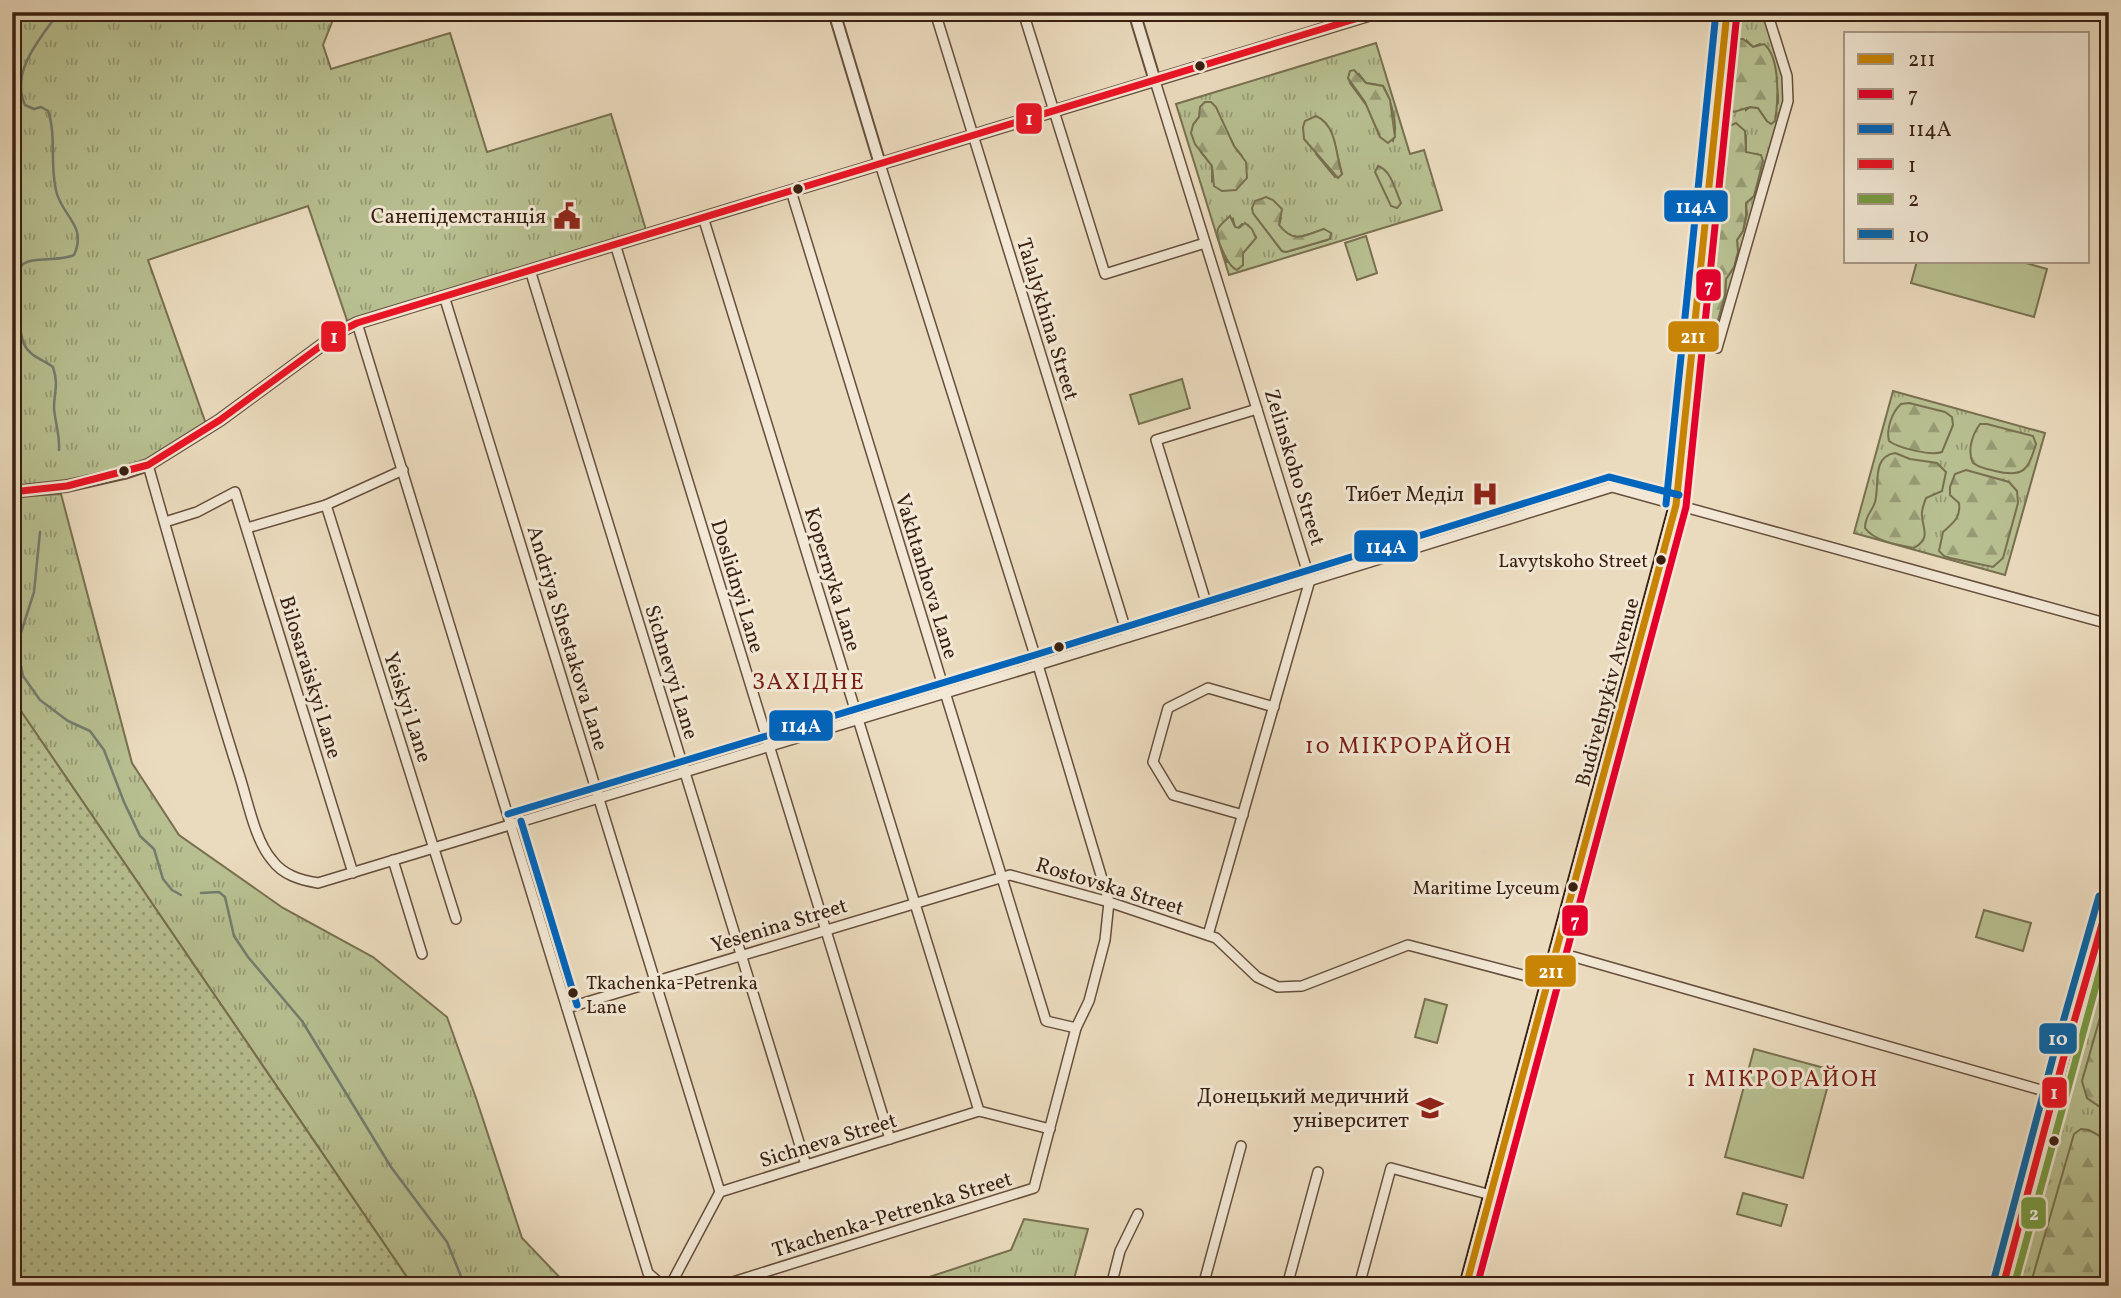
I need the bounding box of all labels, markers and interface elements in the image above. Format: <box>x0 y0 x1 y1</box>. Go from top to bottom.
legend <box>1844 32 2090 262</box>
text: 211 <box>1908 46 1936 75</box>
unlabelled marker <box>1193 59 1207 73</box>
text: 7 <box>1908 82 1918 111</box>
line badge: 1 <box>1015 102 1043 135</box>
text: 1 <box>1025 107 1033 133</box>
text: 114А <box>1908 116 1952 145</box>
text: 1 <box>1908 152 1916 181</box>
unlabelled marker <box>791 182 805 196</box>
text: 2 <box>1908 186 1919 215</box>
line badge: 114А <box>1663 189 1729 223</box>
text: 114А <box>1676 195 1717 221</box>
public building icon: Санепідемстанція <box>552 201 582 231</box>
place label: Санепідемстанція <box>371 203 546 232</box>
text: 10 <box>1908 222 1929 251</box>
street label: Talalykhina Street <box>1008 235 1085 404</box>
line badge: 7 <box>1695 268 1722 302</box>
text: 7 <box>1704 274 1714 300</box>
line badge: 1 <box>320 320 347 353</box>
line badge: 211 <box>1667 320 1720 353</box>
text: 1 <box>330 325 338 351</box>
text: 211 <box>1680 325 1706 351</box>
street label: Zelinskoho Street <box>1256 386 1331 549</box>
unlabelled marker <box>117 464 131 478</box>
hospital icon: Тибет Меділ <box>1470 479 1500 509</box>
place label: Тибет Меділ <box>1345 481 1464 510</box>
street label: Vakhtanhova Lane <box>887 490 964 663</box>
street label: Kopernyka Lane <box>796 504 867 655</box>
street label: Doslidnyi Lane <box>702 516 771 657</box>
street label: Andriya Shestakova Lane <box>519 522 615 754</box>
line badge: 114А <box>1353 529 1419 563</box>
text: 114А <box>1366 535 1407 561</box>
place label: Lavytskoho Street <box>1498 549 1648 575</box>
marker: Lavytskoho Street <box>1654 553 1668 567</box>
street label: Bilosaraiskyi Lane <box>271 592 348 762</box>
street label: Budivelnykiv Avenue <box>1569 595 1648 790</box>
street label: Sichnevyi Lane <box>636 602 705 743</box>
unlabelled marker <box>1052 640 1066 654</box>
street label: Yeiskyi Lane <box>375 648 438 767</box>
district label: ЗАХІДНЕ <box>752 667 866 699</box>
line badge: 114А <box>768 709 834 742</box>
text: 114А <box>781 714 822 740</box>
district label: 10 МІКРОРАЙОН <box>1305 731 1513 763</box>
street label: Rostovska Street <box>1032 851 1187 924</box>
place label: Maritime Lyceum <box>1413 876 1560 902</box>
marker: Maritime Lyceum <box>1566 880 1580 894</box>
street label: Yesenina Street <box>708 892 851 961</box>
line badge: 7 <box>1561 904 1589 937</box>
text: 7 <box>1570 909 1580 935</box>
line badge: 211 <box>1524 954 1577 988</box>
text: 211 <box>1538 960 1564 986</box>
place label: Tkachenka-Petrenka Lane <box>586 971 758 1021</box>
marker: Tkachenka-Petrenka Lane <box>566 986 580 1000</box>
line badge: 10 <box>2038 1022 2078 1055</box>
text: 10 <box>2048 1027 2068 1053</box>
district label: 1 МІКРОРАЙОН <box>1687 1064 1879 1096</box>
line badge: 1 <box>2041 1076 2068 1109</box>
text: 1 <box>2050 1081 2058 1107</box>
place label: Донецький медичний університет <box>1197 1083 1409 1136</box>
school or university icon: Донецький медичний університет <box>1415 1093 1445 1123</box>
street label: Sichneva Street <box>756 1107 901 1176</box>
unlabelled marker <box>2047 1134 2061 1148</box>
street label: Tkachenka-Petrenka Street <box>769 1165 1016 1266</box>
line badge: 2 <box>2020 1196 2047 1230</box>
text: 2 <box>2029 1202 2039 1228</box>

